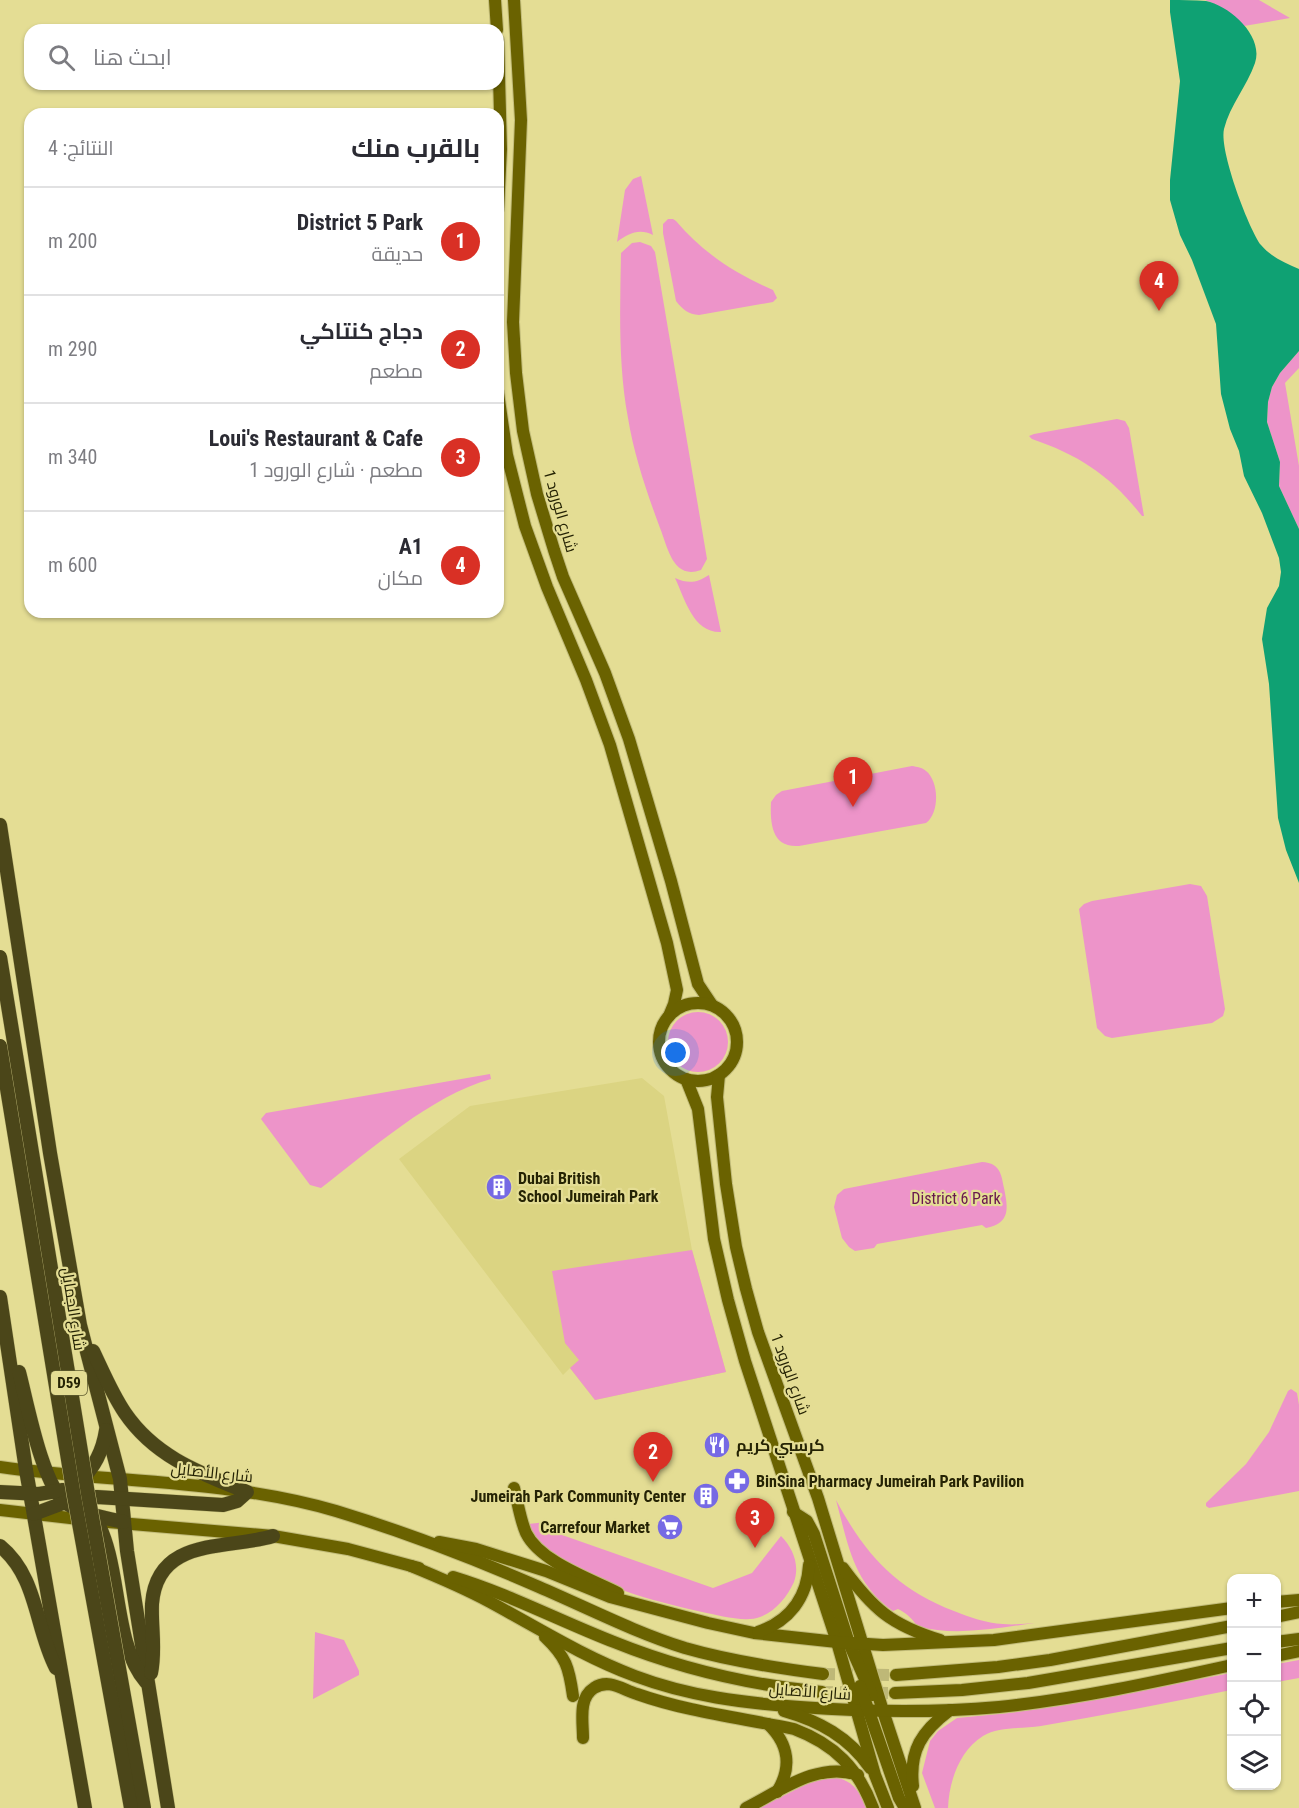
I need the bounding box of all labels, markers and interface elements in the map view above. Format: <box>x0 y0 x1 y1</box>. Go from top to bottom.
search box <box>24 24 504 90</box>
icon: search <box>45 41 78 74</box>
text: ابحث هنا <box>93 45 172 70</box>
text: بالقرب منك <box>351 133 480 163</box>
text: النتائج: 4 <box>48 136 114 160</box>
text: District 5 Park <box>297 210 423 235</box>
text: 200 m <box>48 229 97 253</box>
text: 1 <box>455 229 466 253</box>
text: حديقة <box>372 242 423 266</box>
pin: 4 <box>1140 262 1178 311</box>
text: دجاج كنتاكي <box>300 319 423 344</box>
text: 290 m <box>48 337 97 361</box>
text: 2 <box>455 337 466 361</box>
text: مطعم <box>369 359 423 383</box>
text: Loui's Restaurant & Cafe <box>209 426 423 451</box>
text: 340 m <box>48 445 97 469</box>
text: 3 <box>455 445 466 469</box>
text: مطعم · شارع الورود 1 <box>249 458 423 482</box>
street label: شارع الورود 1 <box>538 468 581 555</box>
text: A1 <box>399 534 423 559</box>
text: 600 m <box>48 553 97 577</box>
text: 4 <box>455 553 466 577</box>
text: مكان <box>378 566 423 590</box>
pin: 1 <box>834 758 872 807</box>
your location <box>661 1038 690 1067</box>
place label: Dubai British School Jumeirah Park <box>518 1169 659 1206</box>
building icon: Dubai British School Jumeirah Park <box>484 1172 514 1202</box>
park label: District 6 Park <box>911 1189 1001 1208</box>
street label: شارع الجمايل <box>56 1266 89 1352</box>
street label: شارع الورود 1 <box>765 1331 814 1418</box>
road number: D59 <box>51 1371 87 1395</box>
restaurant icon: كرسبي كريم <box>702 1430 732 1460</box>
pin: 2 <box>634 1432 672 1482</box>
place label: كرسبي كريم <box>736 1436 825 1458</box>
street label: شارع الأصايل <box>170 1459 254 1488</box>
pharmacy icon: BinSina Pharmacy Jumeirah Park Pavilion <box>722 1466 752 1496</box>
place label: BinSina Pharmacy Jumeirah Park Pavilion <box>756 1472 1024 1491</box>
building icon: Jumeirah Park Community Center <box>691 1481 721 1511</box>
place label: Jumeirah Park Community Center <box>471 1487 686 1506</box>
pin: 3 <box>736 1498 774 1548</box>
supermarket icon: Carrefour Market <box>655 1512 685 1542</box>
place label: Carrefour Market <box>540 1518 650 1537</box>
map controls <box>1227 1574 1281 1790</box>
button: + <box>1227 1574 1281 1628</box>
button: − <box>1227 1628 1281 1682</box>
street label: شارع الأصايل <box>768 1679 852 1706</box>
button: locate <box>1227 1682 1281 1736</box>
button: layers <box>1227 1736 1281 1790</box>

